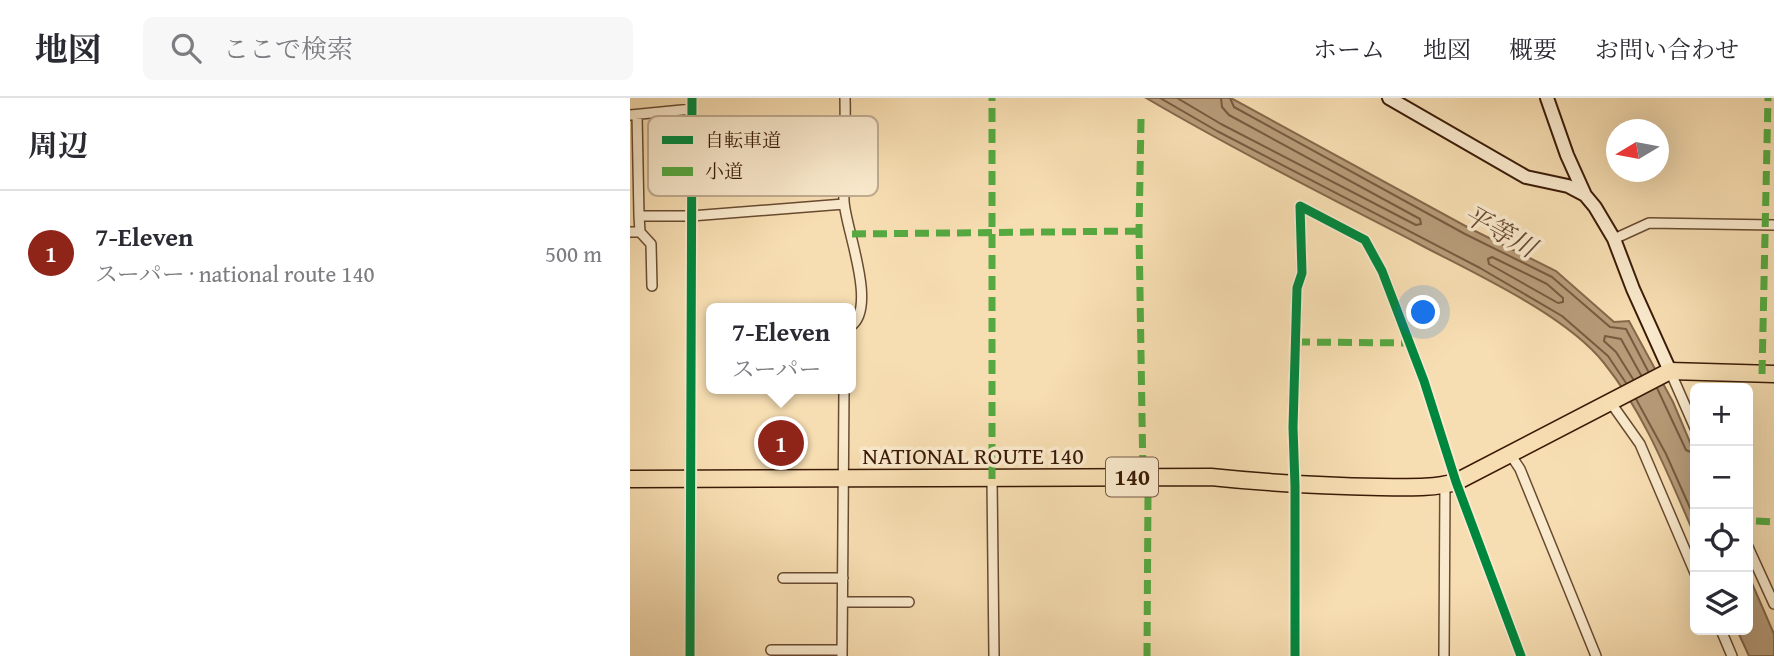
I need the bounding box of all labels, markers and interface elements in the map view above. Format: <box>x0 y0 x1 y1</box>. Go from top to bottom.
search box <box>143 17 633 80</box>
text: 地図 <box>35 25 101 73</box>
icon: search <box>167 29 205 67</box>
text: ここで検索 <box>223 29 353 68</box>
text: ホーム <box>1313 32 1385 67</box>
text: 地図 <box>1423 32 1471 67</box>
text: 概要 <box>1509 32 1557 67</box>
text: お問い合わせ <box>1595 32 1739 67</box>
legend <box>648 116 878 196</box>
north arrow <box>1606 119 1669 182</box>
text: 周辺 <box>28 123 88 167</box>
text: 自転車道 <box>705 126 781 154</box>
text: 小道 <box>705 157 743 185</box>
water label: 平等川 <box>1457 195 1546 268</box>
text: 7-Eleven <box>95 217 193 256</box>
text: 1 <box>45 237 57 270</box>
text: 500 m <box>545 237 602 270</box>
text: スーパー · national route 140 <box>95 257 375 290</box>
your location <box>1406 295 1440 329</box>
popup <box>706 303 856 394</box>
text: 7-Eleven <box>732 312 830 351</box>
text: スーパー <box>732 352 821 385</box>
map controls <box>1690 383 1753 635</box>
button: + <box>1690 383 1753 446</box>
pin: 1 <box>758 417 804 469</box>
street label: NATIONAL ROUTE 140 <box>862 438 1084 473</box>
button: − <box>1690 446 1753 509</box>
road number: 140 <box>1106 458 1158 496</box>
button: locate <box>1690 509 1753 572</box>
button: layers <box>1690 572 1753 635</box>

